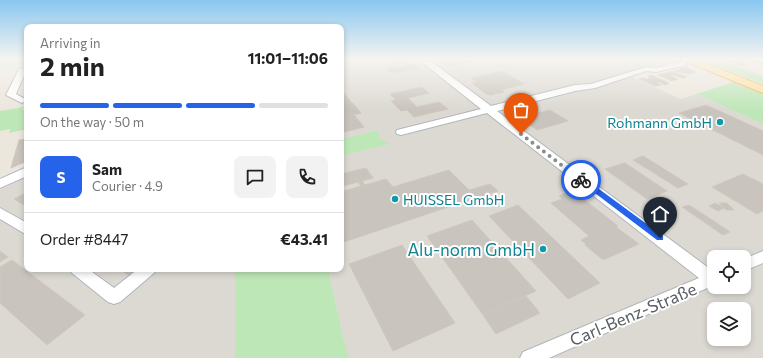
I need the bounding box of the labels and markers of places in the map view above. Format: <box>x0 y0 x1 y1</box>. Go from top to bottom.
pin <box>504 93 538 134</box>
place label: Rohmann GmbH <box>607 114 712 131</box>
marker: Rohmann GmbH <box>715 117 725 127</box>
place label: HUISSEL GmbH <box>403 191 504 208</box>
marker: HUISSEL GmbH <box>390 194 400 204</box>
pin <box>643 197 677 238</box>
place label: Alu-norm GmbH <box>407 239 535 260</box>
marker: Alu-norm GmbH <box>538 244 548 254</box>

